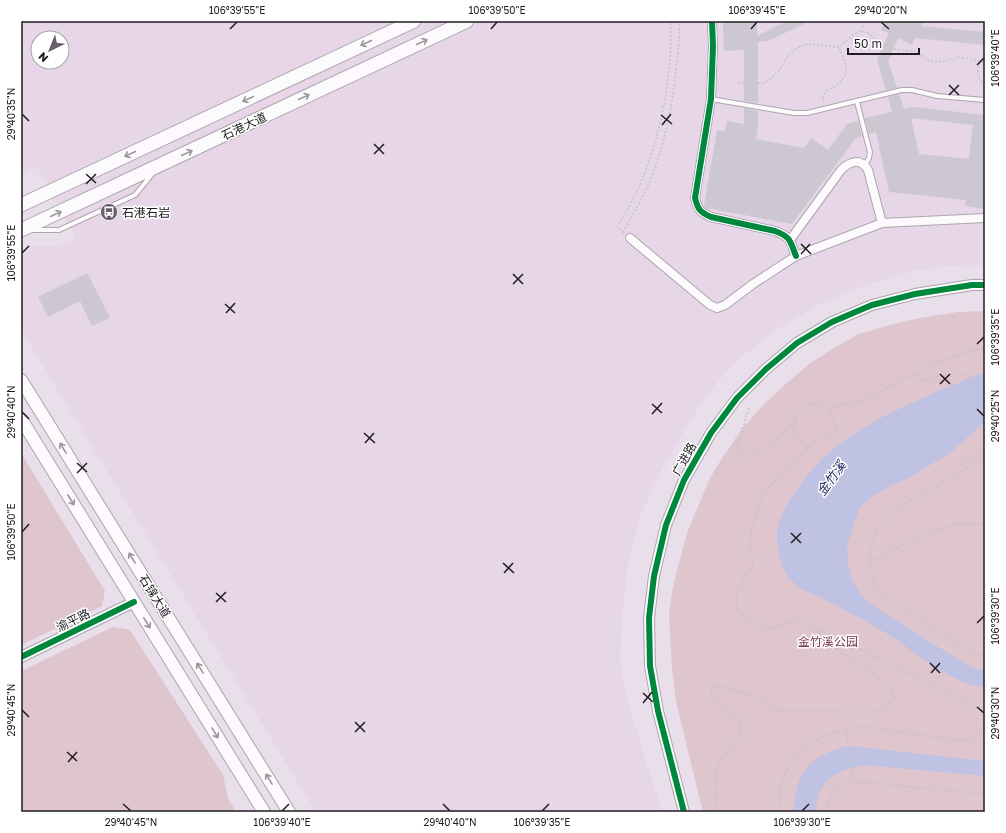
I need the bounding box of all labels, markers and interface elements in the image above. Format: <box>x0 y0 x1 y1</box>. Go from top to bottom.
text: 106°39'55"E <box>209 4 265 16</box>
text: 106°39'50"E <box>468 4 526 16</box>
text: 106°39'45"E <box>729 4 786 16</box>
text: 29°40'20"N <box>855 4 907 16</box>
text: 106°39'40"E <box>989 29 1001 87</box>
north arrow <box>30 30 70 70</box>
scale bar <box>848 30 919 56</box>
text: 50 m <box>854 36 882 51</box>
one-way arrow <box>416 38 428 45</box>
one-way arrow <box>360 40 372 48</box>
text: N <box>35 50 50 65</box>
text: 29°40'35"N <box>5 88 17 140</box>
one-way arrow <box>298 93 310 100</box>
one-way arrow <box>242 96 254 103</box>
street label: 石港大道 <box>219 109 269 143</box>
one-way arrow <box>180 149 192 156</box>
one-way arrow <box>125 151 137 158</box>
bus stop icon: 石港石岩 <box>99 202 119 222</box>
place label: 石港石岩 <box>122 205 170 220</box>
one-way arrow <box>50 210 62 217</box>
text: 106°39'55"E <box>5 225 17 281</box>
text: 106°39'35"E <box>989 309 1001 365</box>
text: 29°40'40"N <box>5 385 17 439</box>
text: 29°40'25"N <box>989 390 1001 442</box>
street label: 广进路 <box>669 440 699 478</box>
one-way arrow <box>59 443 67 454</box>
water label: 金竹溪 <box>813 456 850 498</box>
one-way arrow <box>67 494 75 505</box>
text: 106°39'50"E <box>5 503 17 561</box>
one-way arrow <box>127 552 135 564</box>
street label: 石锦大道 <box>136 572 174 620</box>
text: 106°39'30"E <box>989 587 1001 645</box>
street label: 渝平路 <box>54 605 92 635</box>
one-way arrow <box>143 617 151 629</box>
park label: 金竹溪公园 <box>798 634 858 649</box>
one-way arrow <box>196 662 204 674</box>
text: 29°40'45"N <box>5 684 17 736</box>
text: 29°40'30"N <box>989 687 1001 739</box>
one-way arrow <box>212 727 220 739</box>
one-way arrow <box>265 774 273 785</box>
text: 29°40'45"N <box>105 816 157 828</box>
text: 106°39'40"E <box>253 816 311 828</box>
text: 29°40'40"N <box>423 816 477 828</box>
text: 106°39'35"E <box>514 816 570 828</box>
text: 106°39'30"E <box>773 816 831 828</box>

